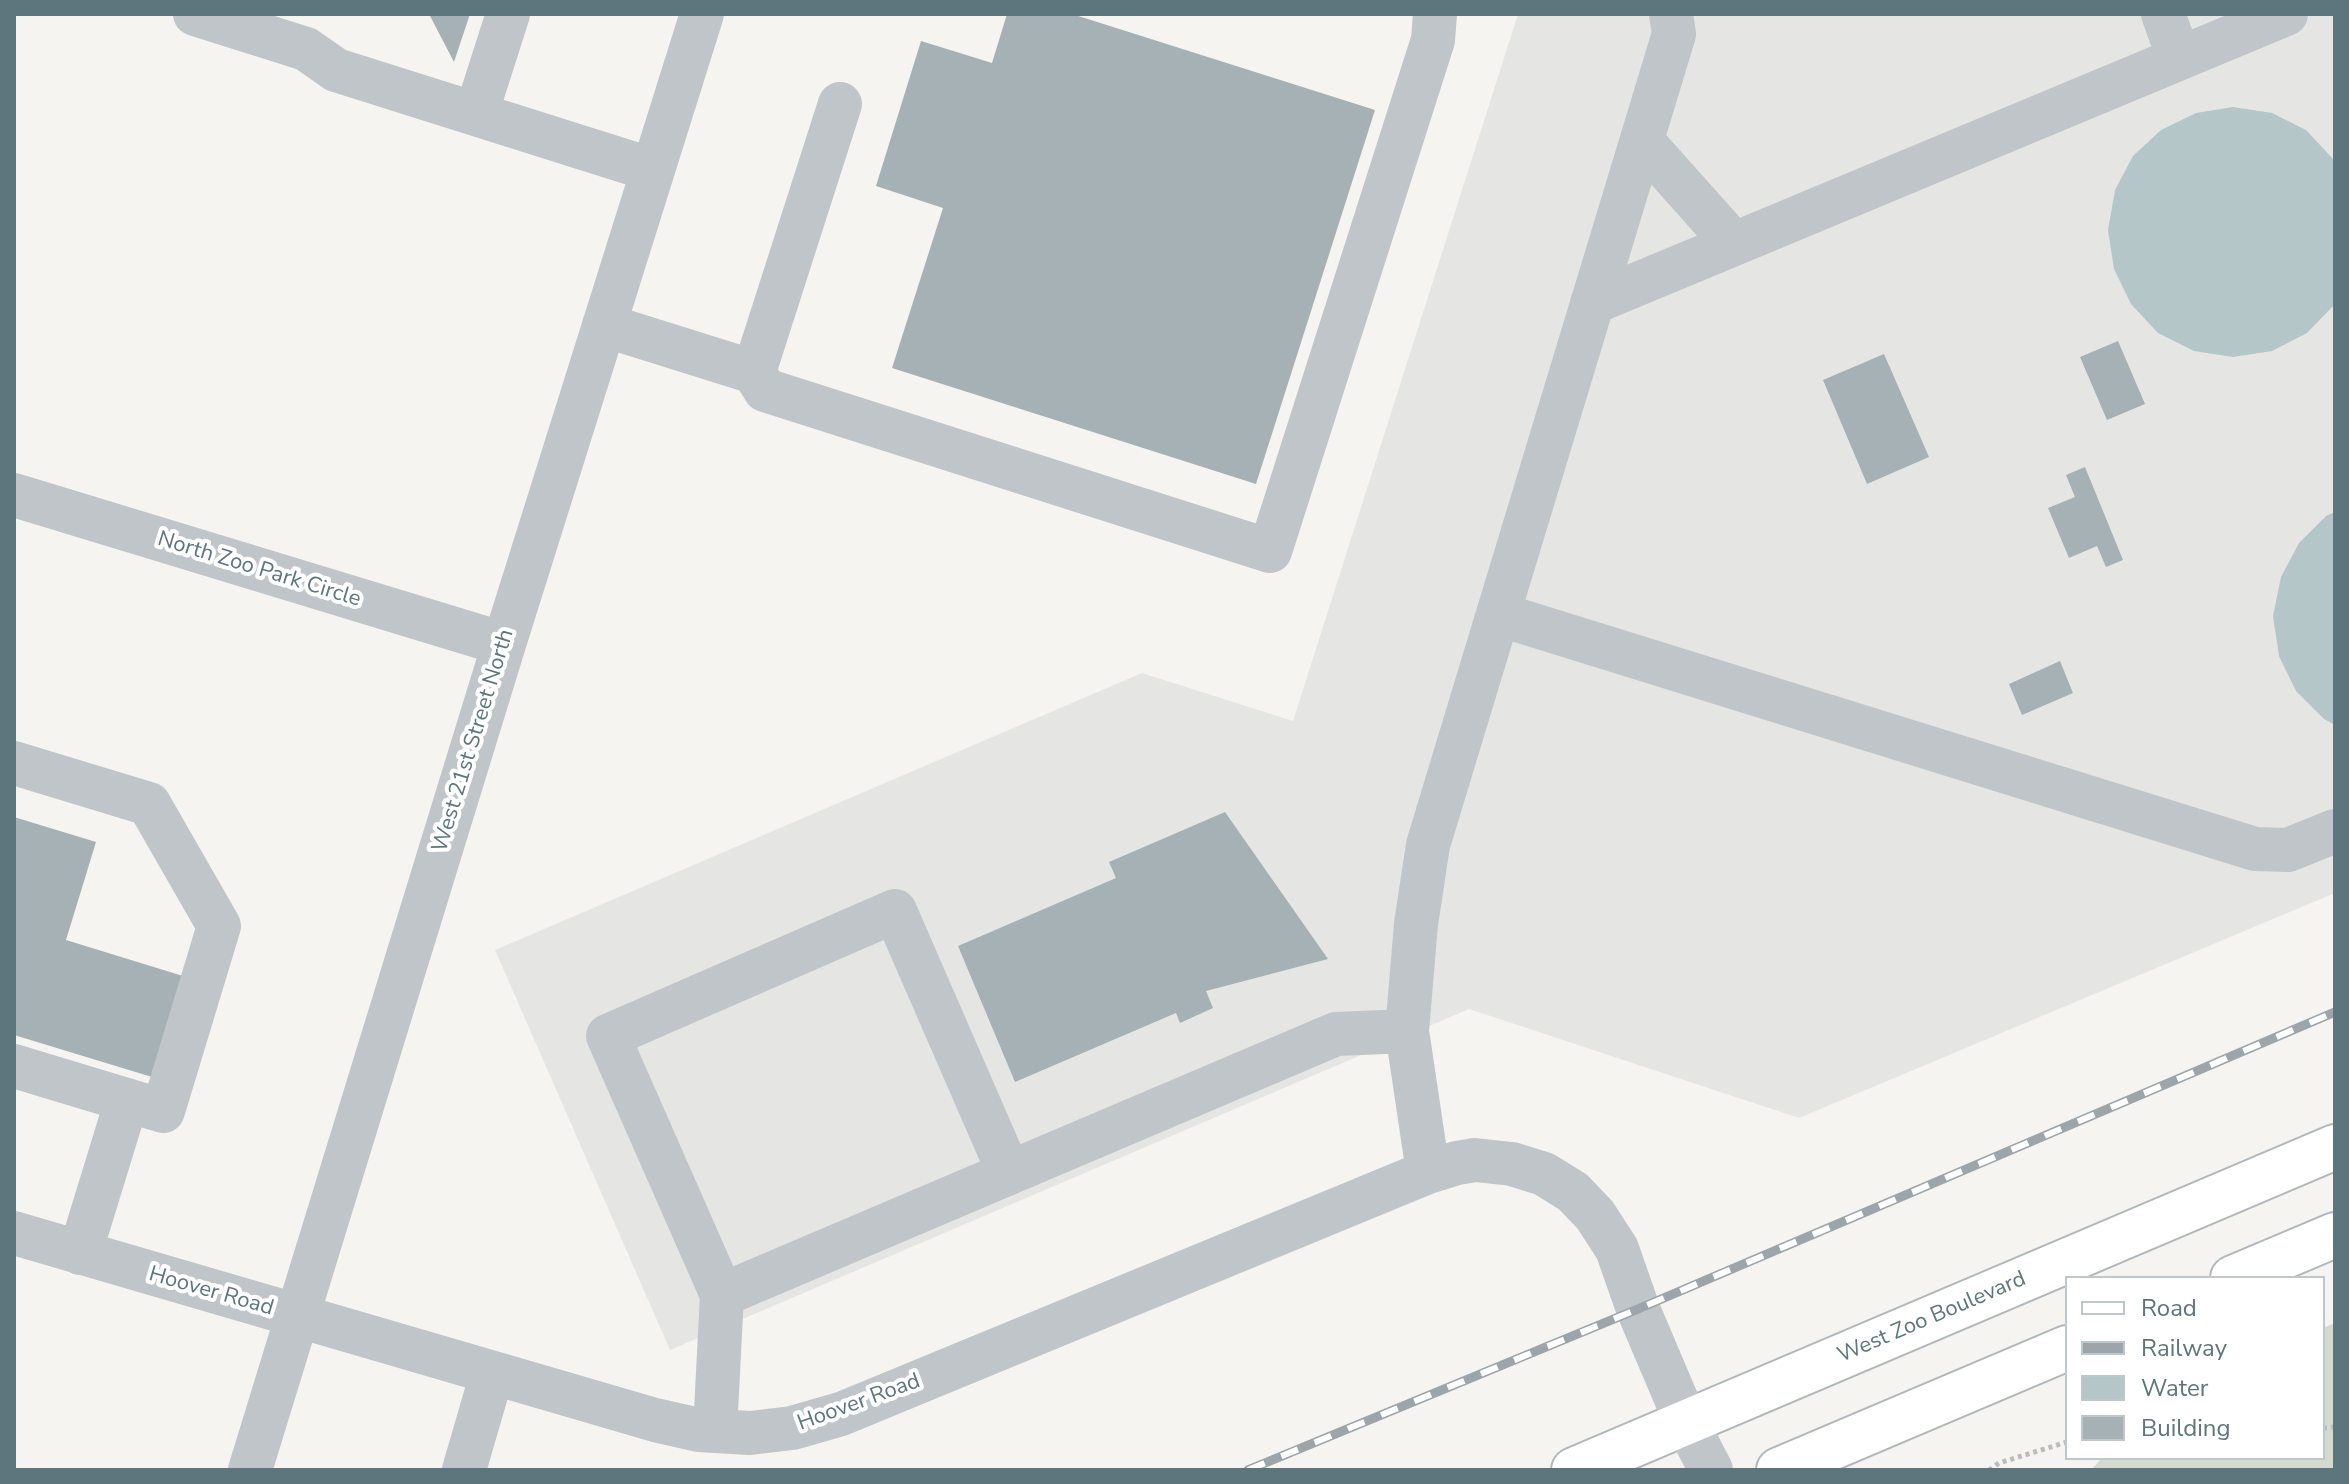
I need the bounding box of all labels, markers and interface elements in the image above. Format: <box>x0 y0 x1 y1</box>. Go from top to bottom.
street label: North Zoo Park Circle <box>154 527 364 613</box>
street label: West 21st Street North <box>428 626 520 856</box>
street label: Hoover Road <box>146 1262 276 1322</box>
street label: West Zoo Boulevard <box>1834 1266 2030 1370</box>
legend <box>2065 1276 2325 1460</box>
text: Road <box>2141 1292 2197 1324</box>
text: Railway <box>2141 1332 2227 1364</box>
street label: Hoover Road <box>794 1369 924 1437</box>
text: Water <box>2141 1372 2208 1404</box>
text: Building <box>2141 1412 2231 1444</box>

